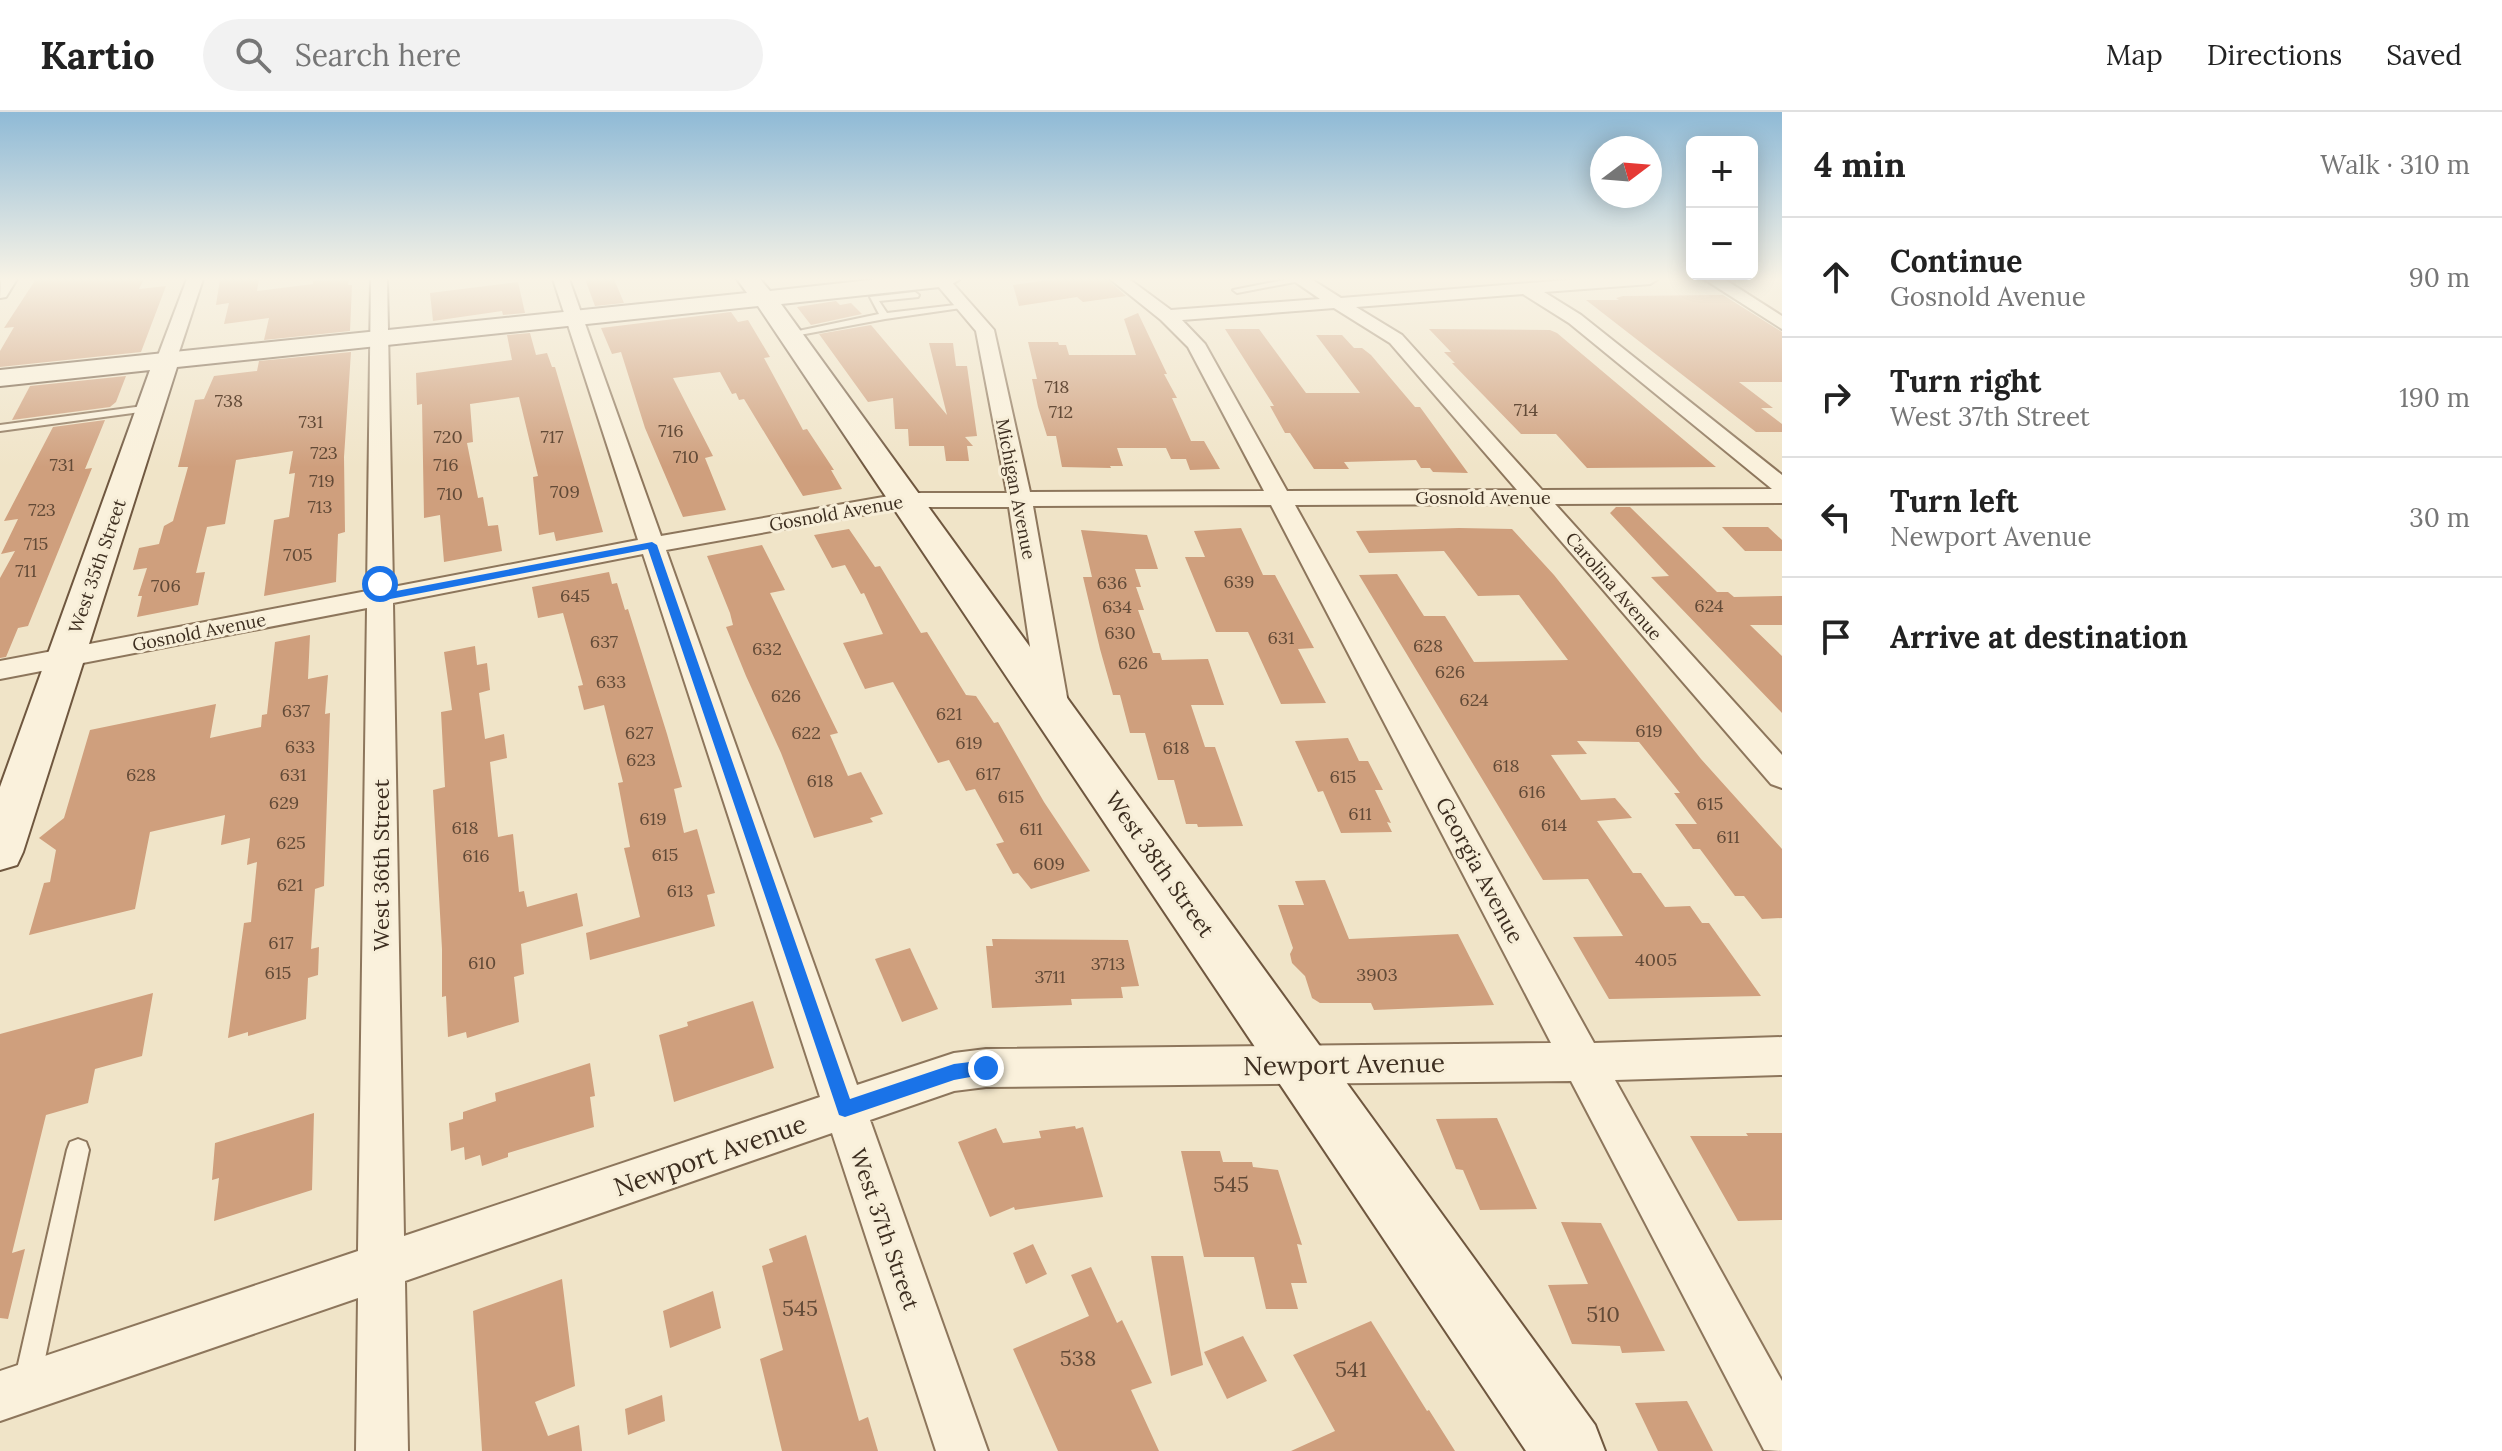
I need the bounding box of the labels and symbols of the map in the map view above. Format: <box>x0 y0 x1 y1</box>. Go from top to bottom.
north arrow <box>1590 136 1662 208</box>
house number: 718 <box>1045 375 1069 398</box>
house number: 738 <box>215 389 243 412</box>
house number: 714 <box>1514 398 1539 421</box>
house number: 712 <box>1049 400 1073 423</box>
house number: 731 <box>299 410 323 433</box>
street label: Michigan Avenue <box>991 417 1041 562</box>
house number: 716 <box>658 419 684 442</box>
house number: 720 <box>433 425 463 448</box>
house number: 717 <box>540 425 564 448</box>
house number: 723 <box>310 441 338 464</box>
house number: 710 <box>673 445 699 468</box>
house number: 731 <box>50 453 74 476</box>
house number: 716 <box>433 453 459 476</box>
house number: 719 <box>309 469 335 492</box>
house number: 709 <box>550 480 580 503</box>
house number: 710 <box>437 482 463 505</box>
street label: Gosnold Avenue <box>1415 486 1551 509</box>
street label: Gosnold Avenue <box>767 490 905 536</box>
house number: 713 <box>308 495 332 518</box>
street label: West 35th Street <box>63 496 131 636</box>
house number: 723 <box>28 498 56 521</box>
street label: Carolina Avenue <box>1561 527 1667 645</box>
house number: 715 <box>24 532 48 555</box>
house number: 705 <box>283 543 313 566</box>
house number: 711 <box>15 559 37 582</box>
route start <box>362 566 398 602</box>
house number: 639 <box>1224 570 1254 593</box>
house number: 636 <box>1097 571 1127 594</box>
house number: 706 <box>151 574 181 597</box>
house number: 645 <box>560 584 590 607</box>
house number: 624 <box>1694 594 1724 617</box>
house number: 634 <box>1102 595 1132 618</box>
street label: Gosnold Avenue <box>130 608 268 656</box>
house number: 630 <box>1104 621 1136 644</box>
house number: 631 <box>1268 626 1294 649</box>
house number: 637 <box>590 630 618 653</box>
house number: 628 <box>1413 634 1443 657</box>
house number: 632 <box>752 637 782 660</box>
house number: 626 <box>1118 651 1148 674</box>
house number: 626 <box>1435 660 1465 683</box>
house number: 633 <box>596 670 626 693</box>
house number: 626 <box>771 684 801 707</box>
house number: 624 <box>1459 688 1489 711</box>
house number: 637 <box>282 699 310 722</box>
house number: 621 <box>936 702 962 725</box>
house number: 619 <box>1635 719 1663 742</box>
house number: 627 <box>625 721 653 744</box>
house number: 622 <box>791 721 821 744</box>
house number: 619 <box>955 731 983 754</box>
house number: 633 <box>285 735 315 758</box>
house number: 618 <box>1162 736 1190 759</box>
house number: 623 <box>626 748 656 771</box>
house number: 618 <box>1492 754 1520 777</box>
house number: 617 <box>975 762 1001 785</box>
house number: 628 <box>126 763 156 786</box>
house number: 631 <box>280 763 306 786</box>
house number: 615 <box>1330 765 1356 788</box>
house number: 618 <box>806 769 834 792</box>
street label: West 36th Street <box>367 778 395 951</box>
house number: 616 <box>1518 780 1546 803</box>
house number: 615 <box>998 785 1024 808</box>
street label: West 38th Street <box>1099 786 1221 943</box>
house number: 629 <box>269 791 299 814</box>
street label: Georgia Avenue <box>1430 792 1530 948</box>
house number: 615 <box>1697 792 1723 815</box>
house number: 611 <box>1348 802 1372 825</box>
house number: 619 <box>639 807 667 830</box>
house number: 614 <box>1541 813 1568 836</box>
house number: 618 <box>451 816 479 839</box>
house number: 611 <box>1019 817 1043 840</box>
house number: 611 <box>1716 825 1740 848</box>
house number: 625 <box>276 831 306 854</box>
house number: 615 <box>652 843 678 866</box>
house number: 616 <box>462 844 490 867</box>
house number: 609 <box>1033 852 1065 875</box>
house number: 621 <box>277 873 303 896</box>
house number: 613 <box>667 879 693 902</box>
house number: 617 <box>268 931 294 954</box>
house number: 4005 <box>1635 948 1677 971</box>
house number: 610 <box>468 951 496 974</box>
house number: 3713 <box>1091 952 1125 975</box>
house number: 615 <box>265 961 291 984</box>
house number: 3903 <box>1356 963 1398 986</box>
house number: 3711 <box>1035 965 1066 988</box>
street label: Newport Avenue <box>1243 1046 1445 1082</box>
route end <box>968 1050 1004 1086</box>
street label: Newport Avenue <box>609 1107 811 1203</box>
street label: West 37th Street <box>844 1144 926 1314</box>
house number: 545 <box>1213 1170 1249 1198</box>
house number: 545 <box>782 1294 818 1322</box>
house number: 510 <box>1586 1300 1620 1328</box>
house number: 538 <box>1060 1344 1096 1372</box>
house number: 541 <box>1335 1355 1367 1383</box>

